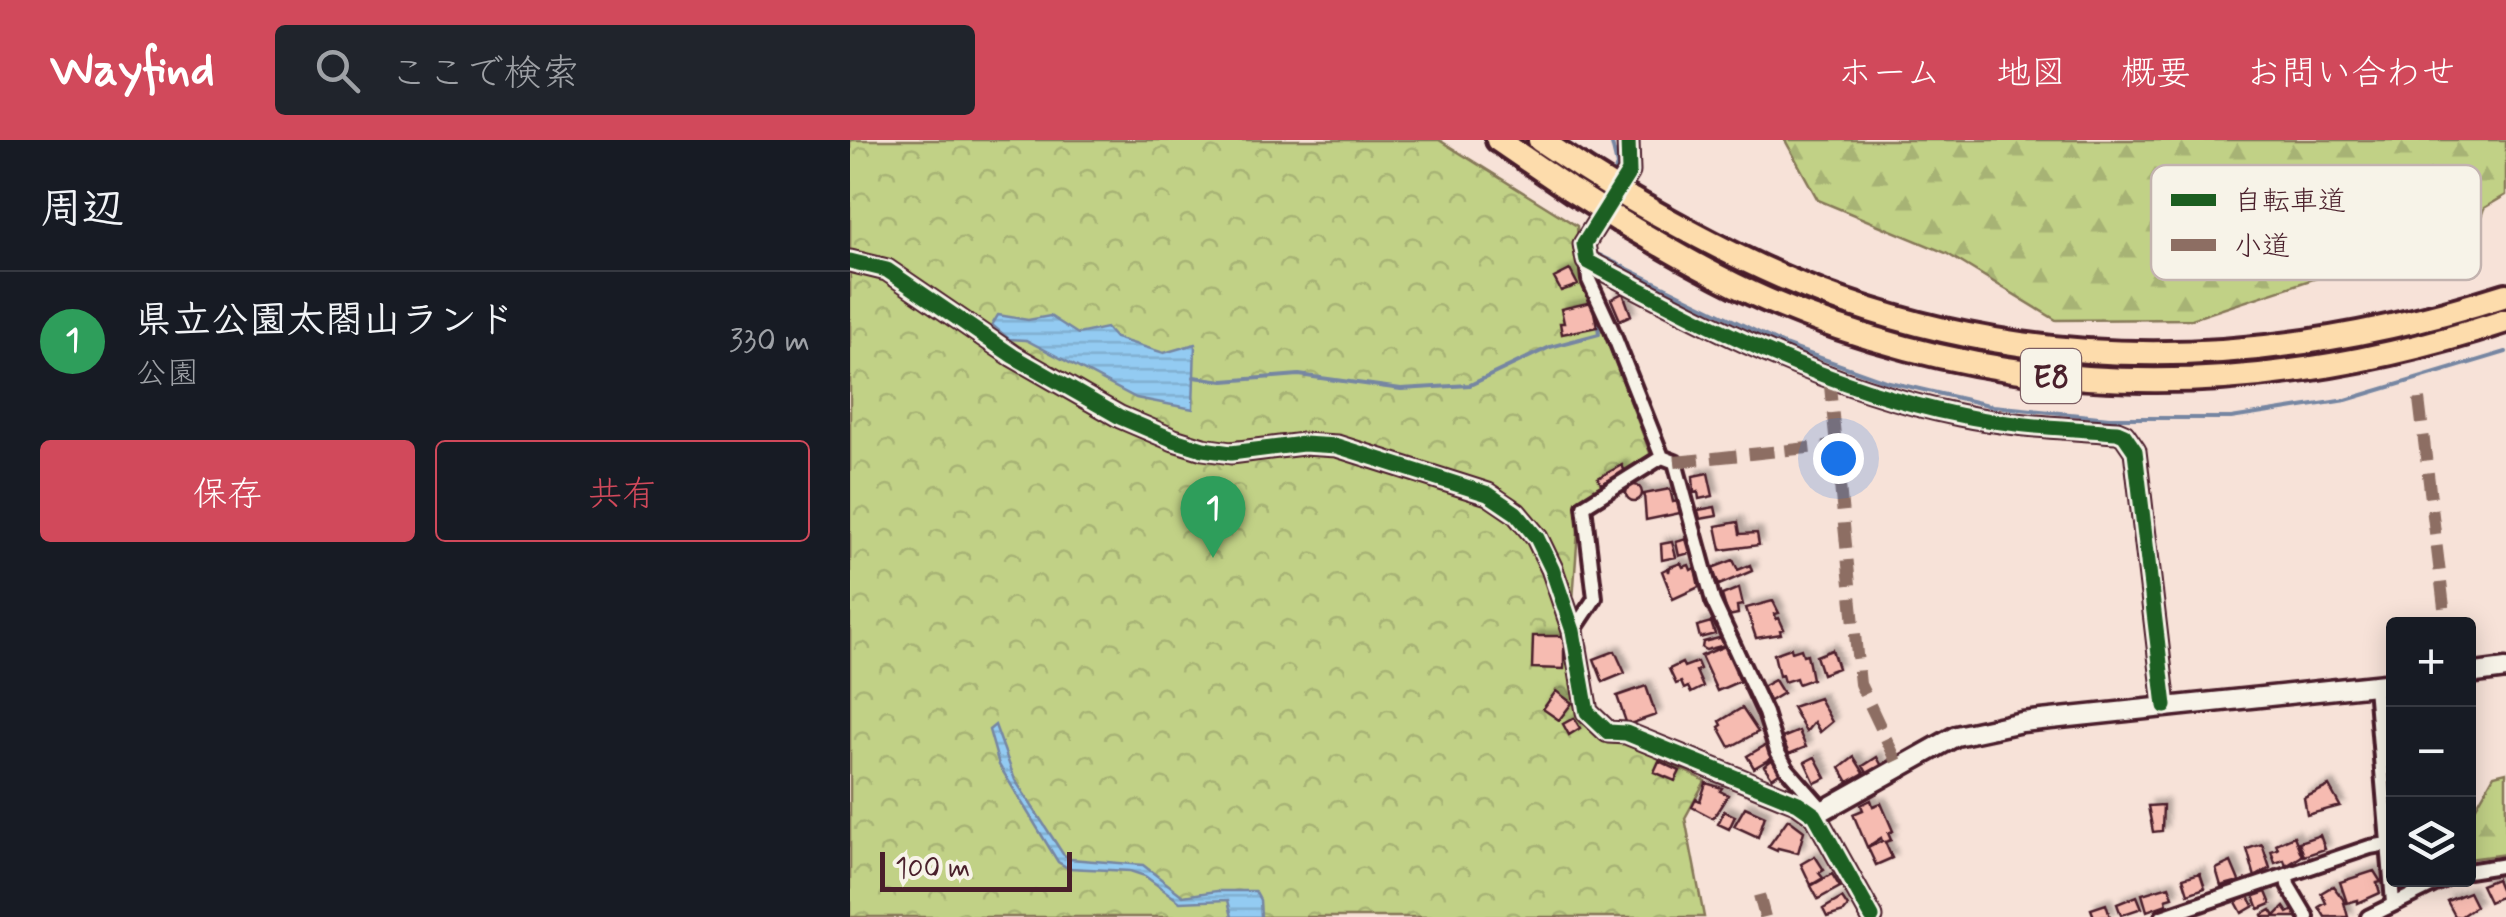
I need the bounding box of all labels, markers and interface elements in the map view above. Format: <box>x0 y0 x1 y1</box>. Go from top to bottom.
search box <box>275 25 975 115</box>
text: Wayfind <box>50 39 215 102</box>
icon: search <box>310 43 365 98</box>
text: ここで検索 <box>390 50 580 99</box>
text: ホーム <box>1837 51 1941 97</box>
text: 地図 <box>1996 51 2066 97</box>
text: 概要 <box>2121 51 2191 97</box>
text: お問い合わせ <box>2246 51 2456 97</box>
legend <box>2151 165 2481 280</box>
text: 周辺 <box>40 183 124 238</box>
text: 自転車道 <box>2234 184 2346 221</box>
text: 小道 <box>2234 229 2290 266</box>
text: 県立公園太閤山ランド <box>135 297 515 346</box>
text: 1 <box>65 320 80 362</box>
text: 330 m <box>729 320 810 362</box>
road number: E8 <box>2021 349 2081 403</box>
text: 公園 <box>135 353 199 395</box>
your location <box>1813 433 1864 484</box>
button: 保存 <box>40 440 415 542</box>
button: 共有 <box>435 440 810 542</box>
pin: 1 <box>1180 476 1246 558</box>
map controls <box>2386 617 2476 887</box>
button: + <box>2386 617 2476 707</box>
button: − <box>2386 707 2476 797</box>
button: layers <box>2386 797 2476 887</box>
scale bar <box>880 847 1072 892</box>
text: 100 m <box>895 851 970 888</box>

